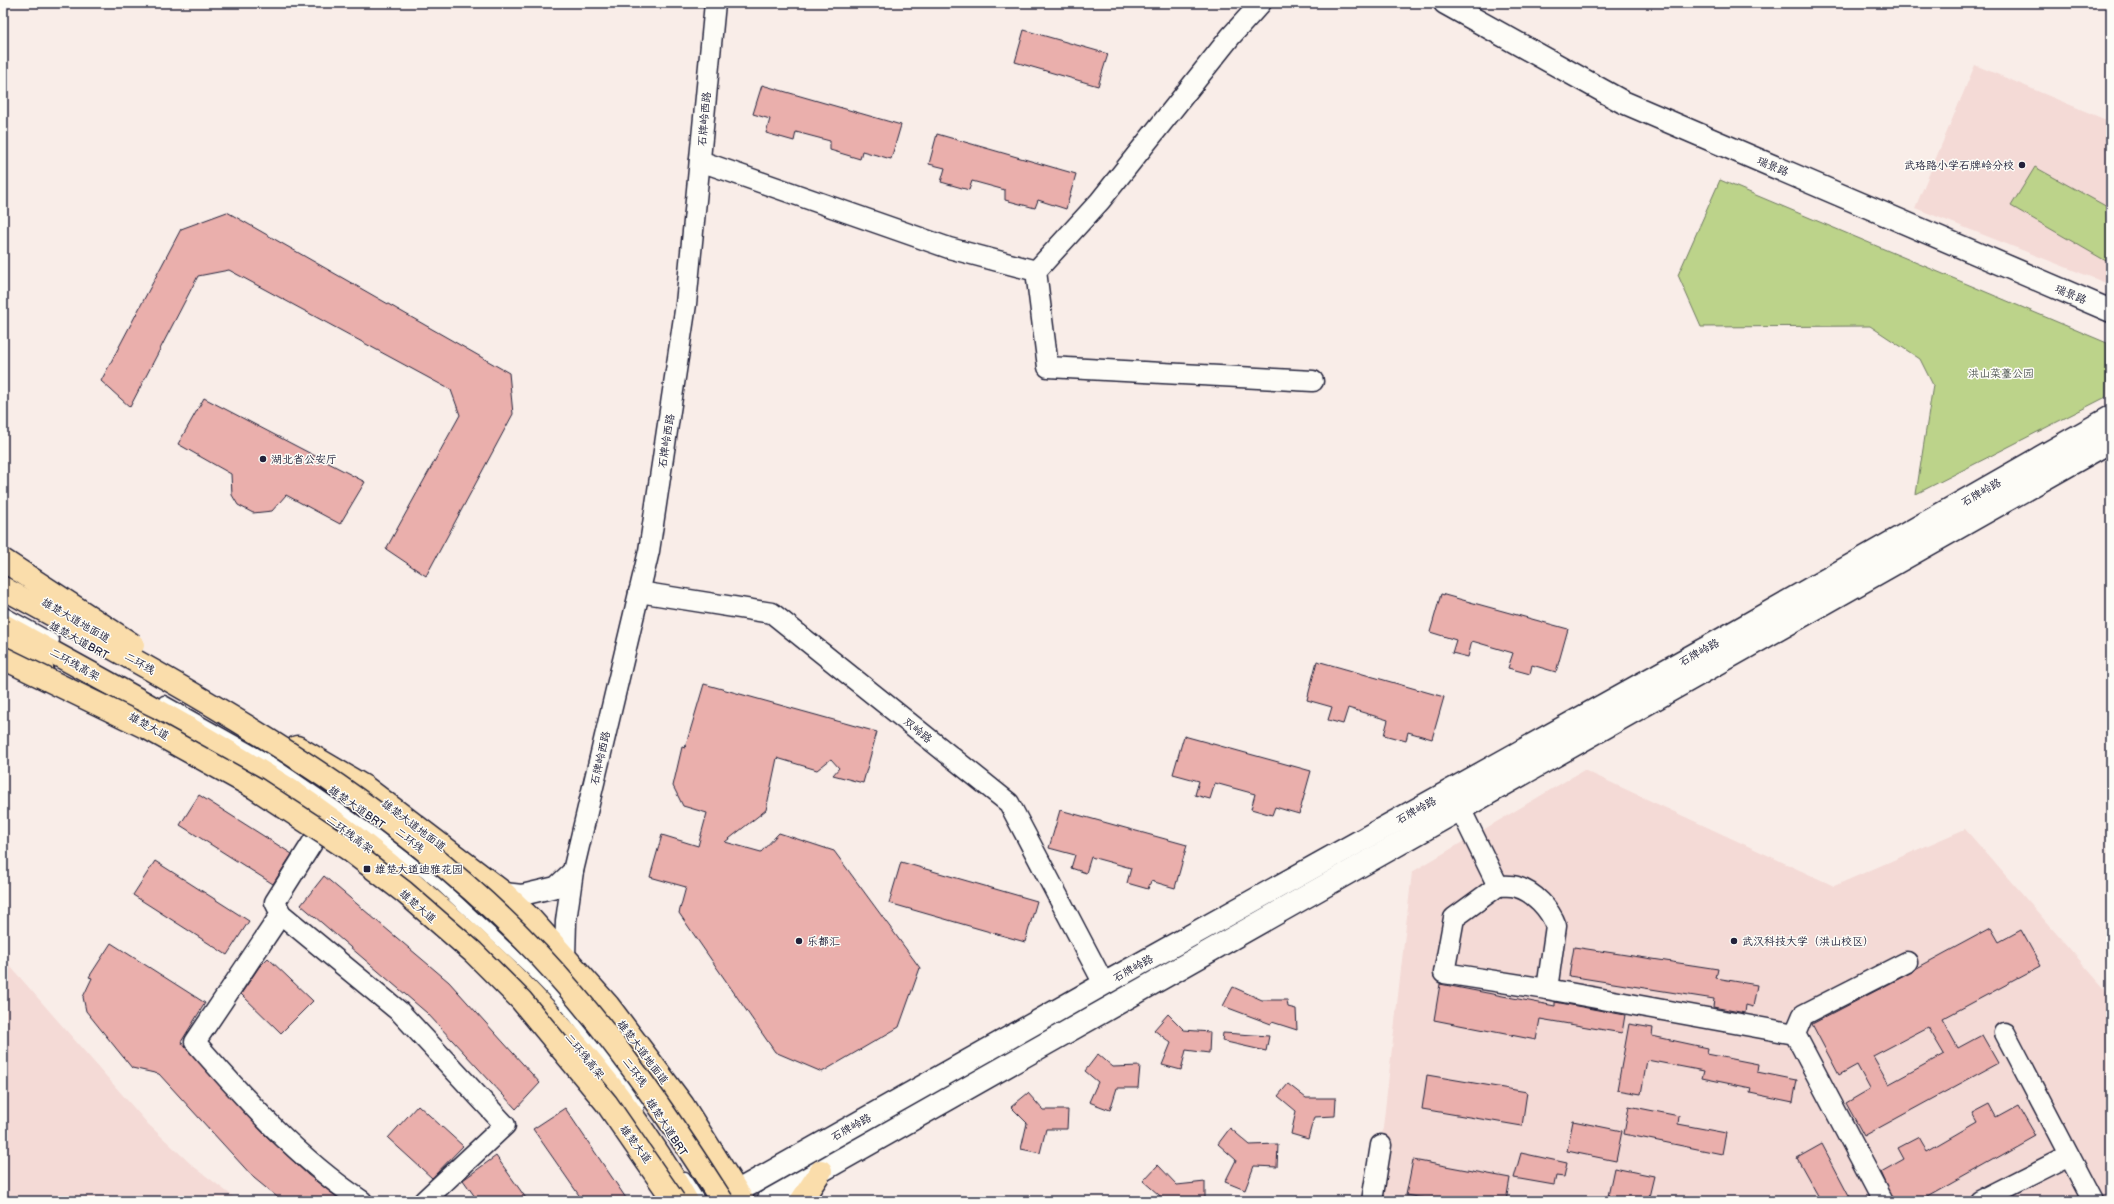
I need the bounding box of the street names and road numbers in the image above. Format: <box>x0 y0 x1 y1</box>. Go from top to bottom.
street label: 石牌岭西路 <box>696 91 713 147</box>
street label: 瑞景路 <box>1755 154 1791 179</box>
street label: 瑞景路 <box>2053 282 2089 307</box>
street label: 石牌岭西路 <box>656 413 677 469</box>
street label: 石牌岭路 <box>1959 476 2004 509</box>
street label: 雄楚大道地面道 <box>39 596 112 645</box>
street label: 雄楚大道BRT <box>47 619 111 662</box>
street label: 石牌岭路 <box>1677 636 1722 669</box>
street label: 二环线高架 <box>48 645 102 683</box>
street label: 二环线 <box>122 650 157 677</box>
street label: 雄楚大道 <box>126 710 171 743</box>
street label: 双岭路 <box>901 715 935 746</box>
street label: 石牌岭西路 <box>588 730 613 786</box>
street label: 雄楚大道BRT <box>326 783 388 832</box>
street label: 石牌岭路 <box>1394 794 1439 827</box>
street label: 雄楚大道地面道 <box>379 797 448 854</box>
street label: 二环线高架 <box>324 813 376 856</box>
street label: 二环线 <box>393 825 427 856</box>
street label: 雄楚大道 <box>397 887 439 926</box>
street label: 石牌岭路 <box>1111 952 1156 985</box>
street label: 雄楚大道地面道 <box>614 1018 671 1087</box>
street label: 二环线高架 <box>562 1031 607 1082</box>
street label: 二环线 <box>619 1055 650 1089</box>
street label: 雄楚大道BRT <box>643 1096 690 1159</box>
street label: 石牌岭路 <box>829 1111 874 1144</box>
street label: 雄楚大道 <box>617 1123 654 1166</box>

